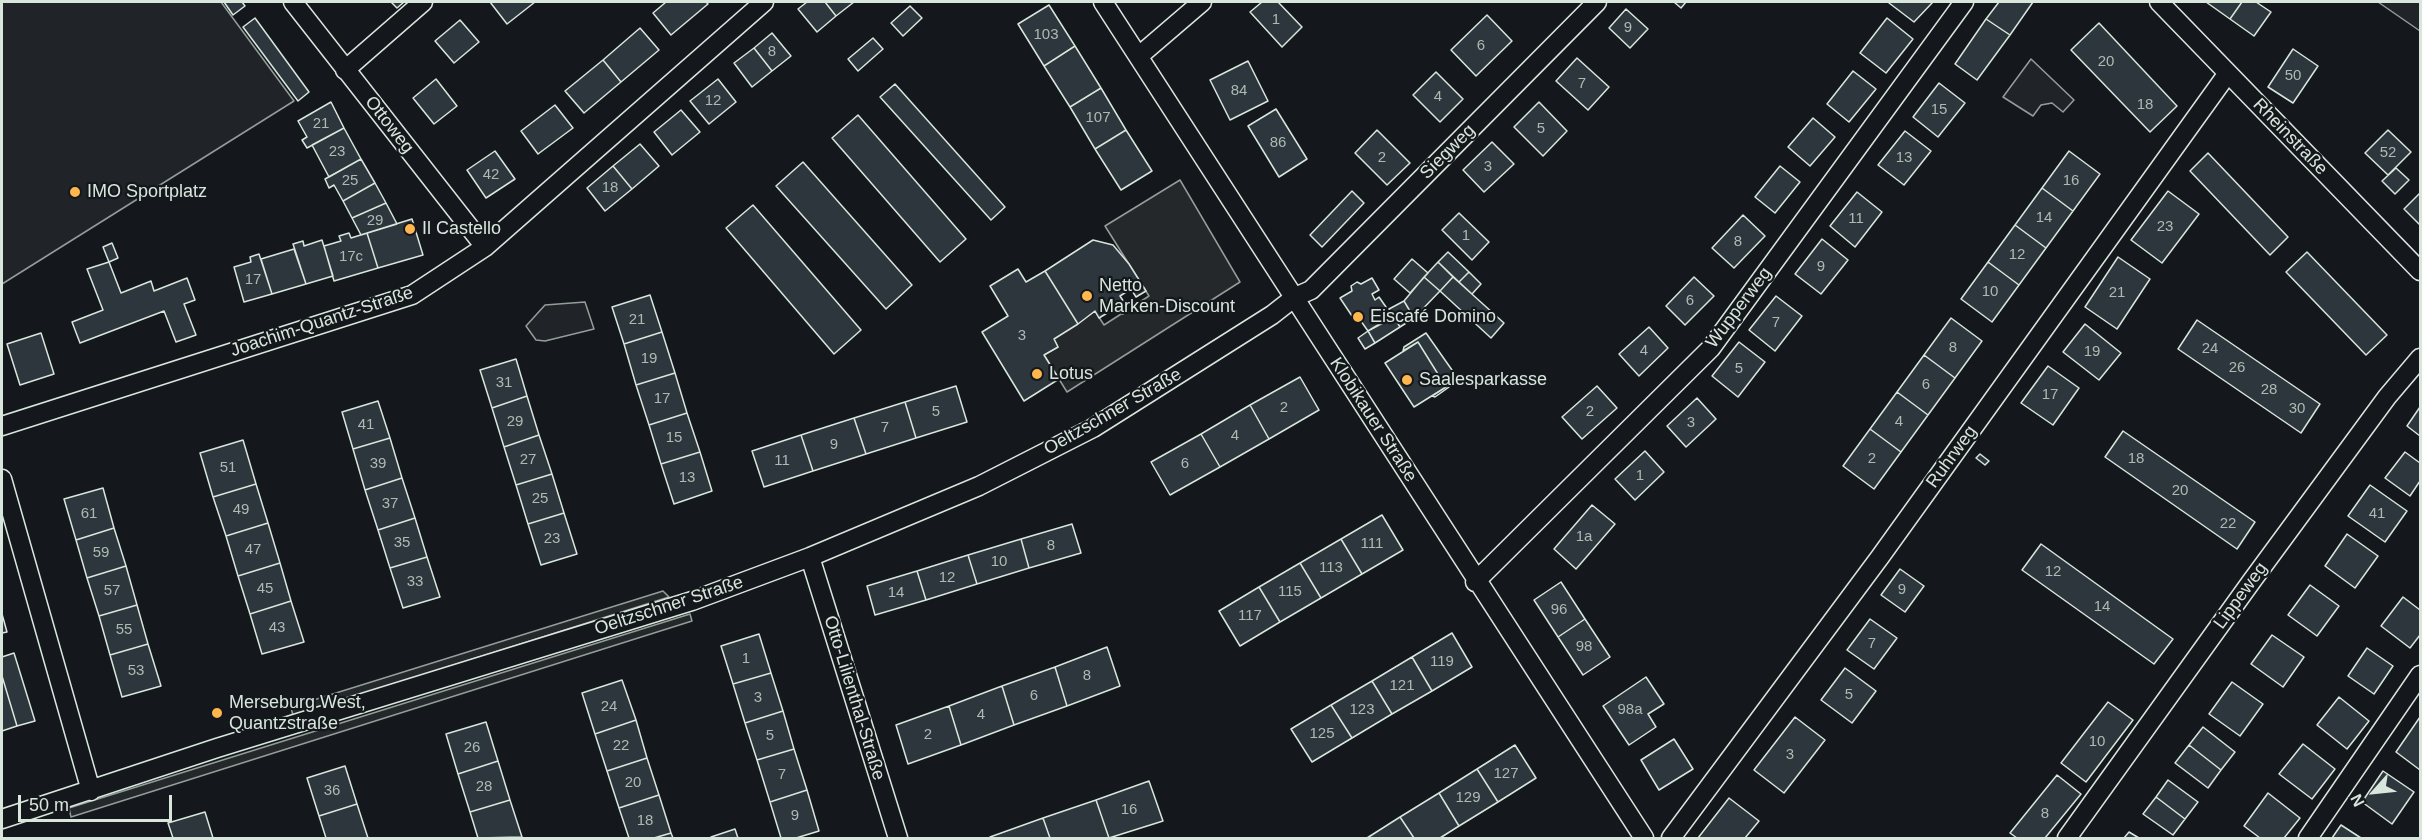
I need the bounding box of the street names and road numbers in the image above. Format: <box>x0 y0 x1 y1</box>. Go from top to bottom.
street label: Ottoweg <box>360 92 418 158</box>
street label: Rheinstraße <box>2248 94 2332 180</box>
street label: Siegweg <box>1416 120 1480 184</box>
street label: Wupperweg <box>1702 263 1776 353</box>
street label: Joachim-Quantz-Straße <box>228 282 416 362</box>
street label: Klobikauer Straße <box>1325 354 1421 486</box>
street label: Oeltzschner Straße <box>1040 364 1186 460</box>
street label: Ruhrweg <box>1922 422 1982 492</box>
street label: Lippeweg <box>2210 558 2272 634</box>
street label: Oeltzschner Straße <box>592 572 746 640</box>
street label: Otto-Lilienthal-Straße <box>819 613 889 783</box>

